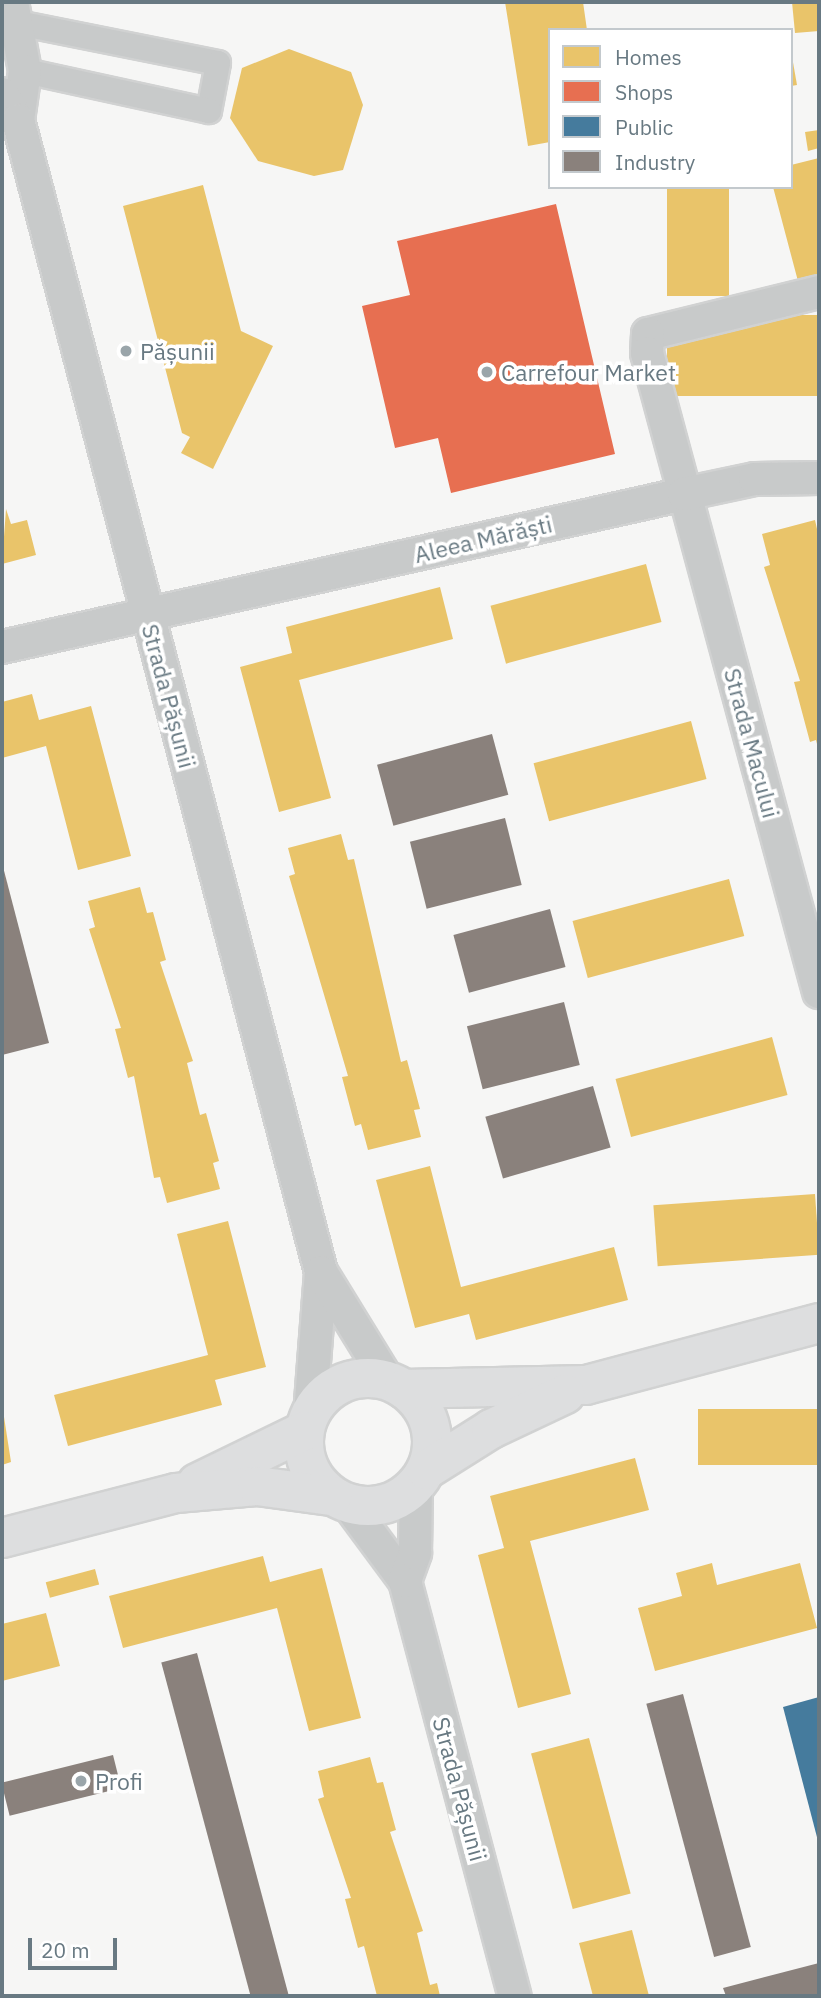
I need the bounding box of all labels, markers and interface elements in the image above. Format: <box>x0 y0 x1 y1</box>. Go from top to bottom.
legend <box>548 28 793 189</box>
text: Homes <box>615 43 682 71</box>
text: Shops <box>615 78 673 106</box>
text: Public <box>615 113 673 141</box>
text: Industry <box>615 148 695 176</box>
place label: Pășunii <box>140 337 215 365</box>
marker: Pășunii <box>118 343 134 359</box>
place label: Carrefour Market <box>501 358 676 386</box>
marker: Carrefour Market <box>479 364 495 380</box>
street label: Aleea Mărăști <box>411 510 555 568</box>
street label: Strada Pășunii <box>137 621 201 771</box>
street label: Strada Macului <box>719 665 785 821</box>
street label: Strada Pășunii <box>428 1714 492 1864</box>
place label: Profi <box>95 1767 143 1795</box>
marker: Profi <box>73 1773 89 1789</box>
scale bar <box>32 1924 121 1968</box>
text: 20 m <box>41 1936 90 1964</box>

